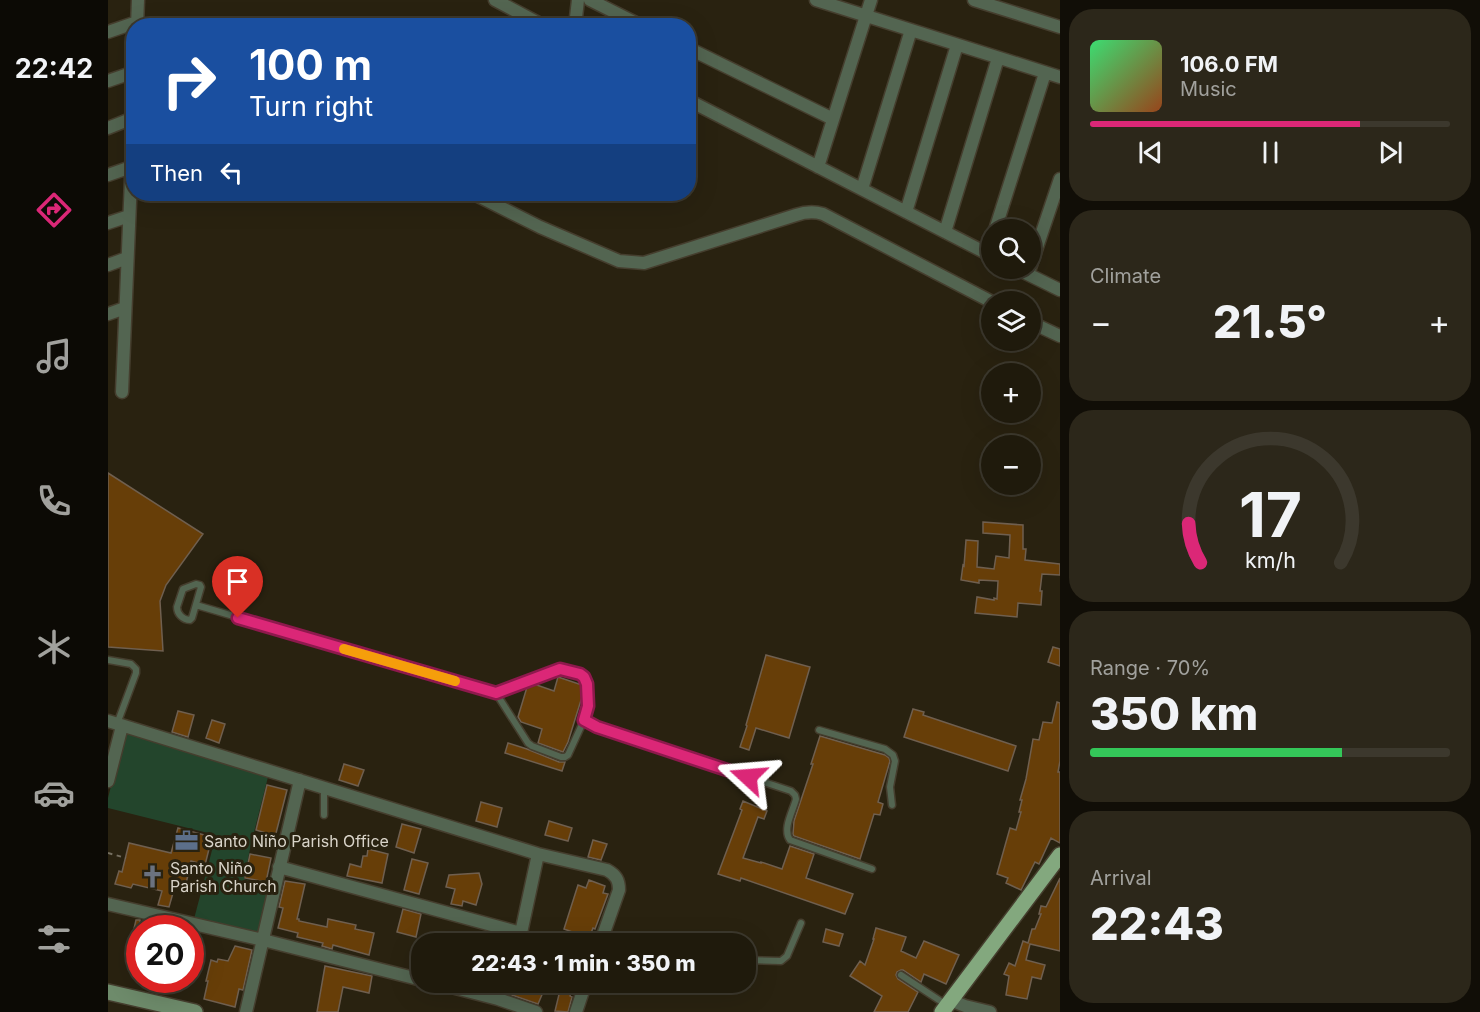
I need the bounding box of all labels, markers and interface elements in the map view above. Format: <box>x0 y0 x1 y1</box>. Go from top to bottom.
text: 100 m <box>249 39 372 90</box>
icon: right <box>150 42 228 120</box>
text: 106.0 FM <box>1180 51 1278 77</box>
text: 22:42 <box>15 52 93 85</box>
text: Music <box>1180 77 1237 101</box>
text: Turn right <box>249 90 373 123</box>
icon: previous <box>1134 136 1167 169</box>
icon: pause <box>1254 136 1287 169</box>
icon: next <box>1374 136 1407 169</box>
icon: left <box>215 156 248 189</box>
text: Then <box>150 160 203 186</box>
icon: directions <box>33 189 75 231</box>
map controls <box>981 219 1041 495</box>
button: search <box>981 219 1041 279</box>
text: Climate <box>1090 264 1161 288</box>
button: layers <box>981 291 1041 351</box>
text: 21.5° <box>1213 294 1327 349</box>
text: − <box>1090 302 1112 342</box>
text: + <box>1428 302 1450 342</box>
icon: music <box>33 335 75 377</box>
button: + <box>981 363 1041 423</box>
button: − <box>981 435 1041 495</box>
text: 17 <box>1238 477 1302 552</box>
icon: phone <box>33 480 75 522</box>
text: km/h <box>1245 547 1295 573</box>
pin <box>212 556 263 618</box>
icon: arrive <box>221 565 254 598</box>
icon: climate <box>33 626 75 668</box>
text: Range · 70% <box>1090 656 1210 680</box>
text: 350 km <box>1090 686 1258 741</box>
position arrow <box>716 745 780 809</box>
icon: car <box>33 772 75 814</box>
office icon: Santo Niño Parish Office <box>173 828 199 854</box>
place label: Santo Niño Parish Office <box>204 831 389 851</box>
place label: Santo Niño Parish Church <box>170 858 277 896</box>
church icon: Santo Niño Parish Church <box>139 864 165 890</box>
text: Arrival <box>1090 866 1152 890</box>
text: 22:43 <box>1090 896 1224 951</box>
speed limit sign: 20 <box>126 915 204 993</box>
icon: filters <box>33 918 75 960</box>
text: 22:43 · 1 min · 350 m <box>471 950 696 976</box>

